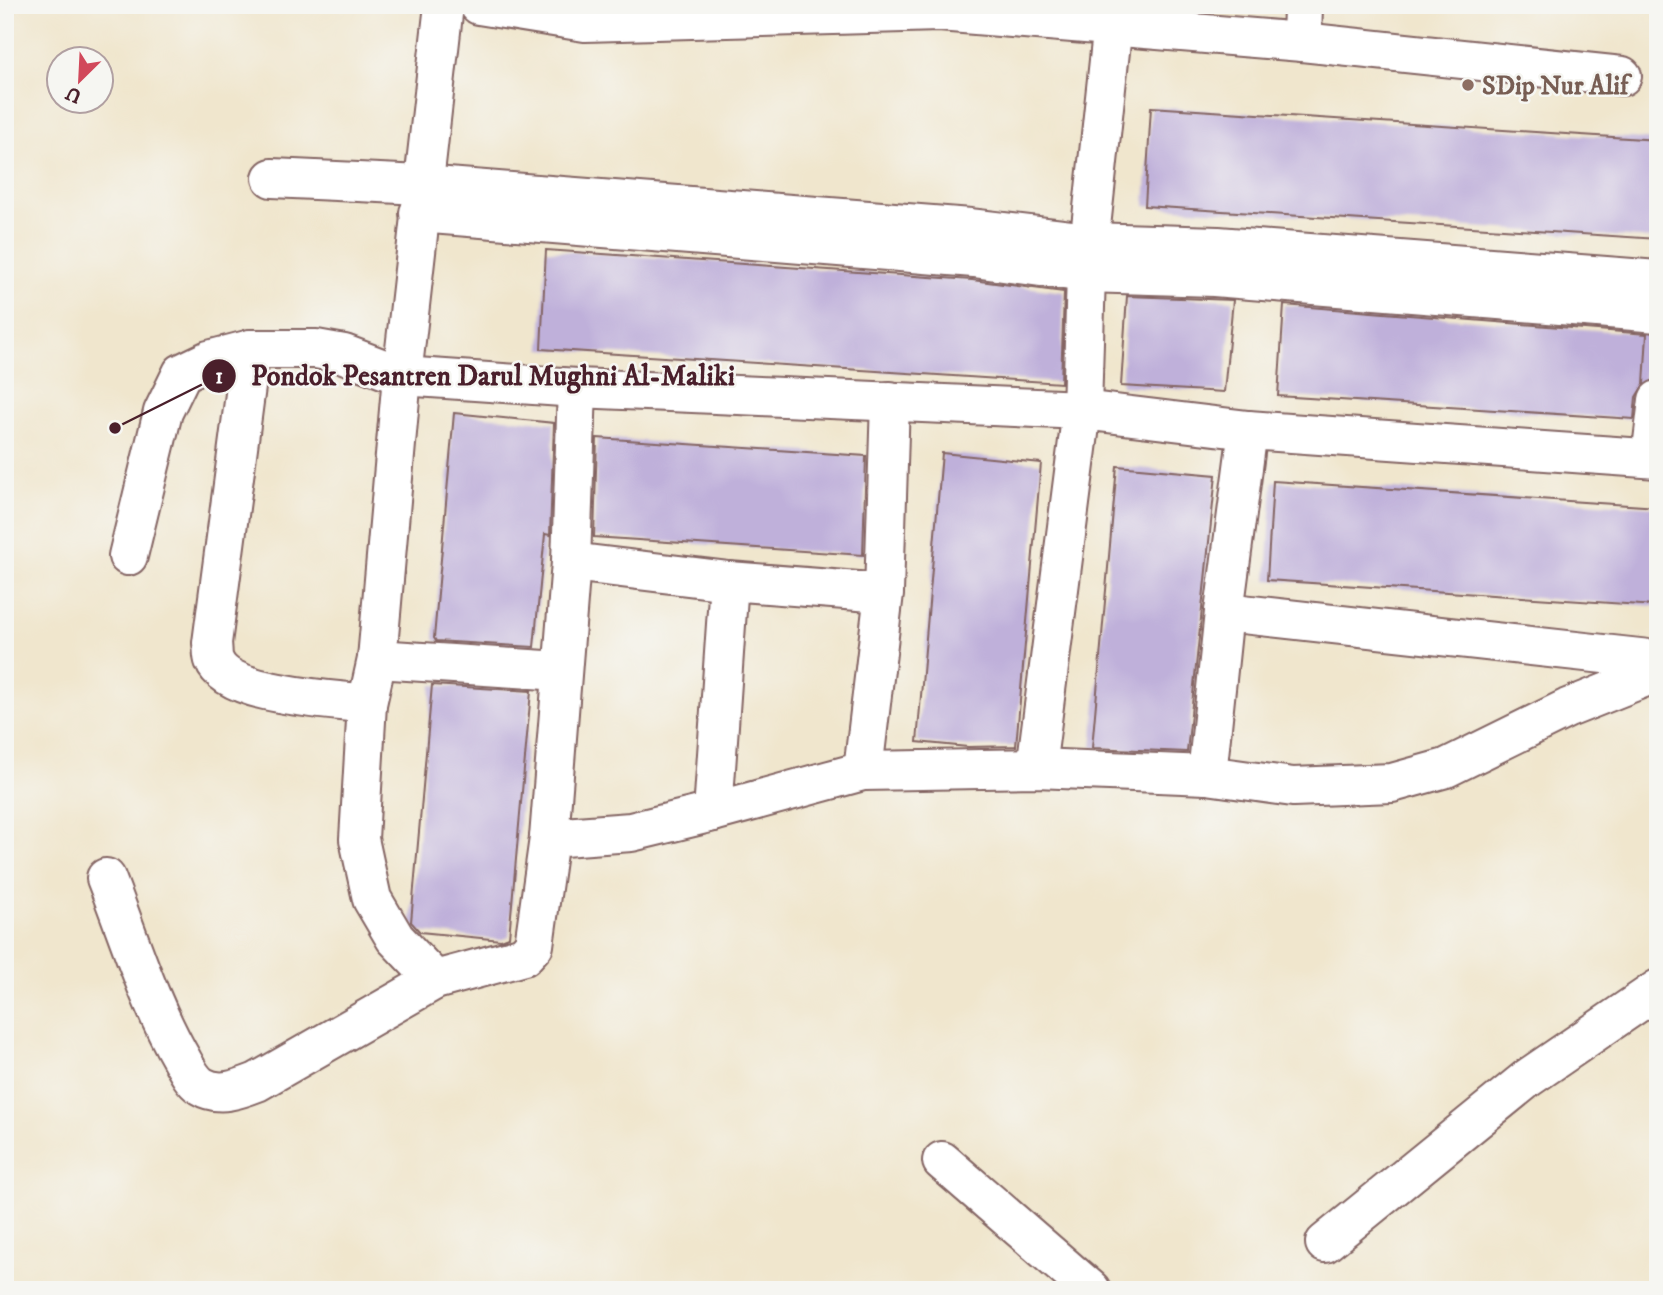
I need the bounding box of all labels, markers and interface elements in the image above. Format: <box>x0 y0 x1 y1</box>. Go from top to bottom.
north arrow <box>46 46 116 116</box>
place label: SDip Nur Alif <box>1482 70 1633 103</box>
marker: SDip Nur Alif <box>1460 77 1476 93</box>
text: U <box>62 81 85 108</box>
callout: Pondok Pesantren Darul Mughni Al-Maliki <box>202 351 748 400</box>
text: Pondok Pesantren Darul Mughni Al-Maliki <box>251 359 735 394</box>
text: 1 <box>215 364 223 390</box>

